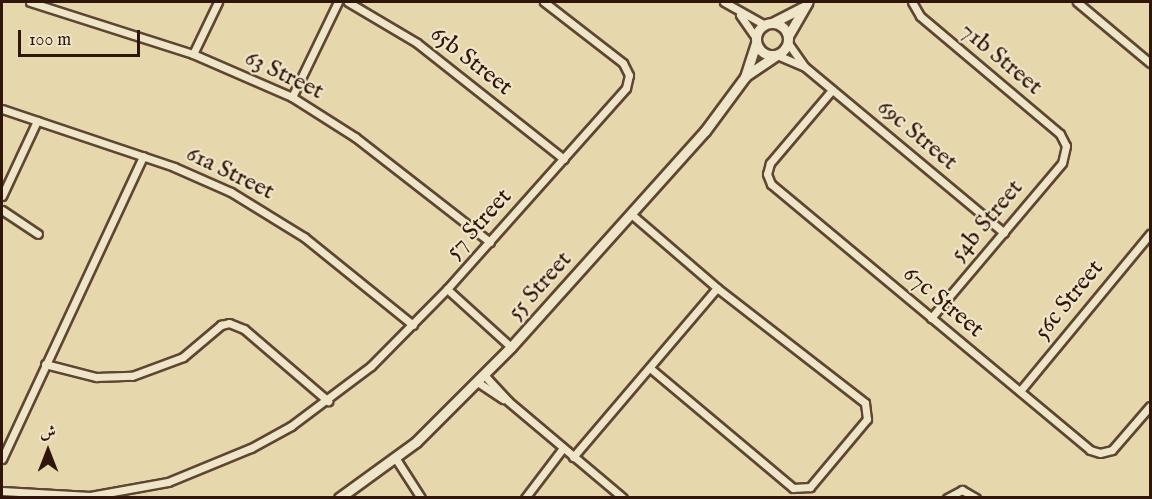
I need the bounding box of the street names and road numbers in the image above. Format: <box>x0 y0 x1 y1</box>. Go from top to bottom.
street label: 71b Street <box>954 17 1048 101</box>
street label: 65b Street <box>424 20 518 102</box>
street label: 63 Street <box>240 44 328 106</box>
street label: 69c Street <box>871 93 963 177</box>
street label: 61a Street <box>181 139 279 207</box>
street label: 54b Street <box>944 174 1030 268</box>
street label: 57 Street <box>440 183 518 265</box>
street label: 55 Street <box>502 246 578 326</box>
street label: 56c Street <box>1028 254 1110 346</box>
street label: 67c Street <box>897 260 989 344</box>

